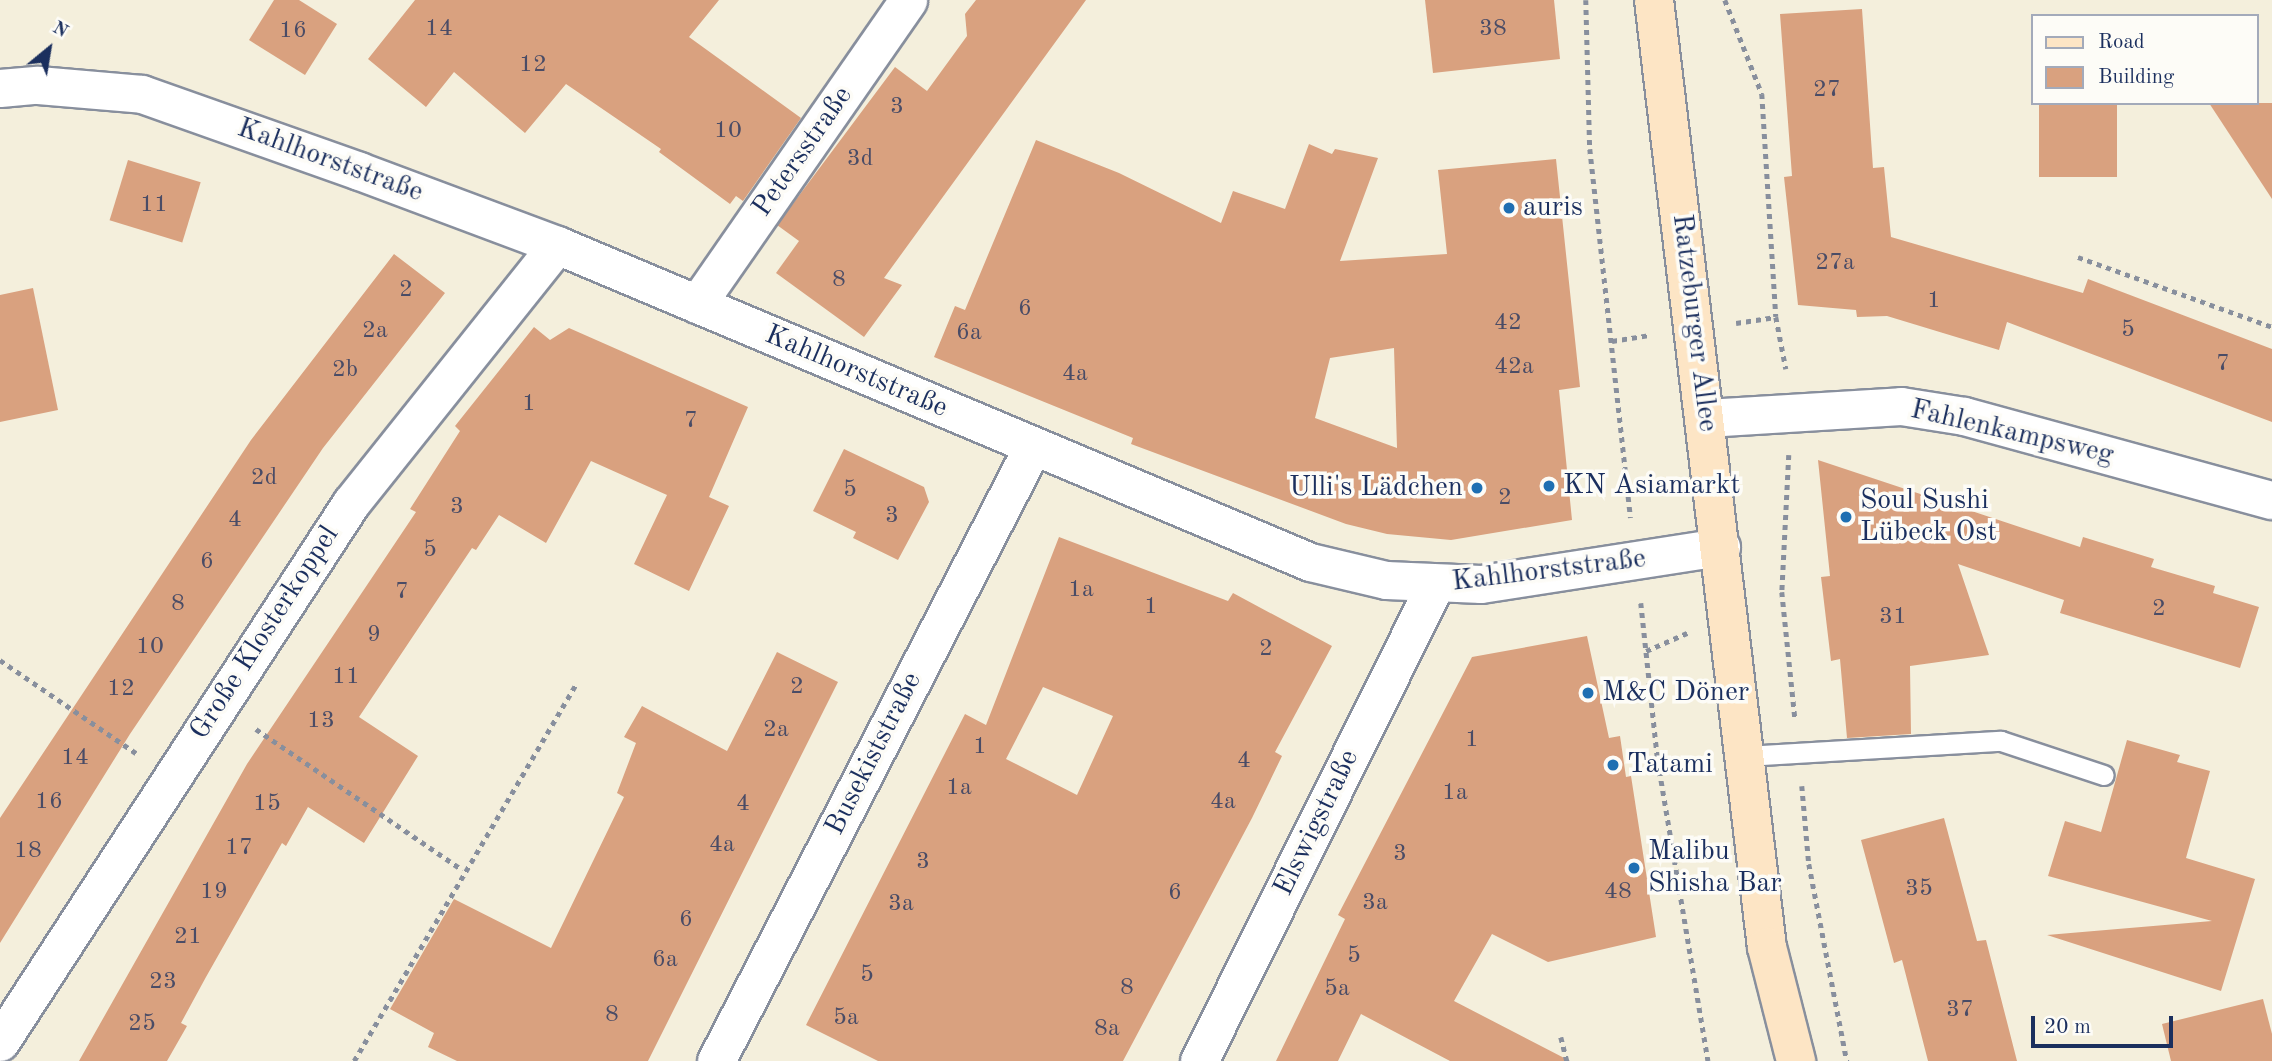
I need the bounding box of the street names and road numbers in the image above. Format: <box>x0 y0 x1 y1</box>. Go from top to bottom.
street label: Petersstraße <box>746 80 860 224</box>
street label: Kahlhorststraße <box>233 112 427 210</box>
street label: Ratzeburger Allee <box>1664 212 1724 434</box>
street label: Kahlhorststraße <box>760 318 952 426</box>
street label: Fahlenkampsweg <box>1907 393 2117 473</box>
street label: Große Klosterkoppel <box>183 520 347 746</box>
street label: Kahlhorststraße <box>1450 542 1648 600</box>
street label: Busekiststraße <box>819 667 929 841</box>
street label: Elswigstraße <box>1267 744 1367 902</box>

